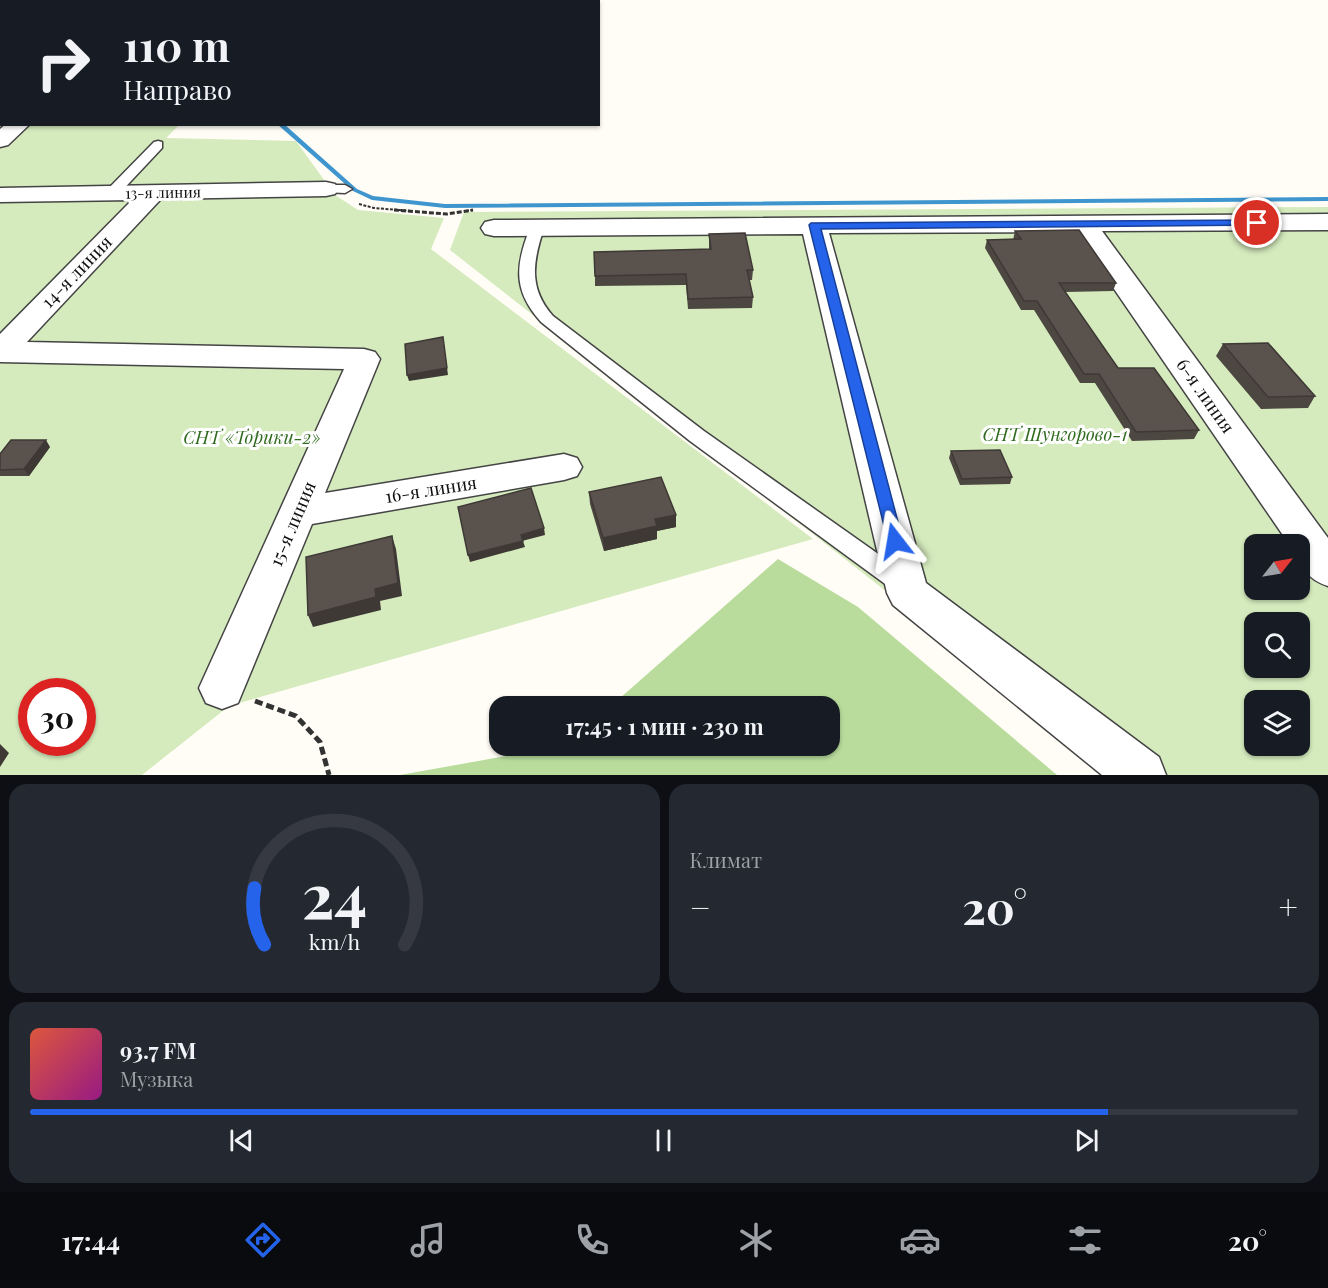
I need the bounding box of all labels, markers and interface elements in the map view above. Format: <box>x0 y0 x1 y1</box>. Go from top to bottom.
text: 110 m <box>123 17 230 73</box>
icon: right <box>24 24 102 102</box>
text: Направо <box>123 71 232 107</box>
street label: 13-я линия <box>125 181 201 203</box>
pin <box>1231 197 1282 248</box>
icon: arrive <box>1240 206 1273 239</box>
street label: 14-я линия <box>36 230 117 313</box>
street label: 6-я линия <box>1171 353 1240 438</box>
park label: СНТ Шунгорово-1 <box>983 422 1127 446</box>
park label: СНТ «Торики-2» <box>183 425 321 449</box>
street label: 16-я линия <box>383 470 479 508</box>
street label: 15-я линия <box>263 477 321 570</box>
position arrow <box>863 509 927 573</box>
north arrow <box>1244 534 1310 600</box>
map controls <box>1244 534 1310 756</box>
button: search <box>1244 612 1310 678</box>
speed limit sign: 30 <box>18 678 96 756</box>
button: layers <box>1244 690 1310 756</box>
text: 17:45 · 1 мин · 230 m <box>565 711 764 741</box>
text: Климат <box>690 846 762 873</box>
text: 24 <box>301 851 367 935</box>
text: 20° <box>962 876 1027 936</box>
text: − <box>690 884 711 928</box>
text: + <box>1279 884 1298 928</box>
text: km/h <box>309 928 360 956</box>
text: 93.7 FM <box>120 1035 197 1065</box>
text: Музыка <box>120 1065 193 1092</box>
icon: previous <box>225 1124 258 1157</box>
icon: pause <box>647 1124 680 1157</box>
icon: next <box>1070 1124 1103 1157</box>
icon: directions <box>242 1219 284 1261</box>
icon: music <box>407 1219 449 1261</box>
icon: phone <box>571 1219 613 1261</box>
icon: climate <box>735 1219 777 1261</box>
icon: car <box>899 1219 941 1261</box>
icon: filters <box>1064 1219 1106 1261</box>
text: 17:44 <box>61 1222 120 1258</box>
text: 20° <box>1228 1222 1267 1258</box>

